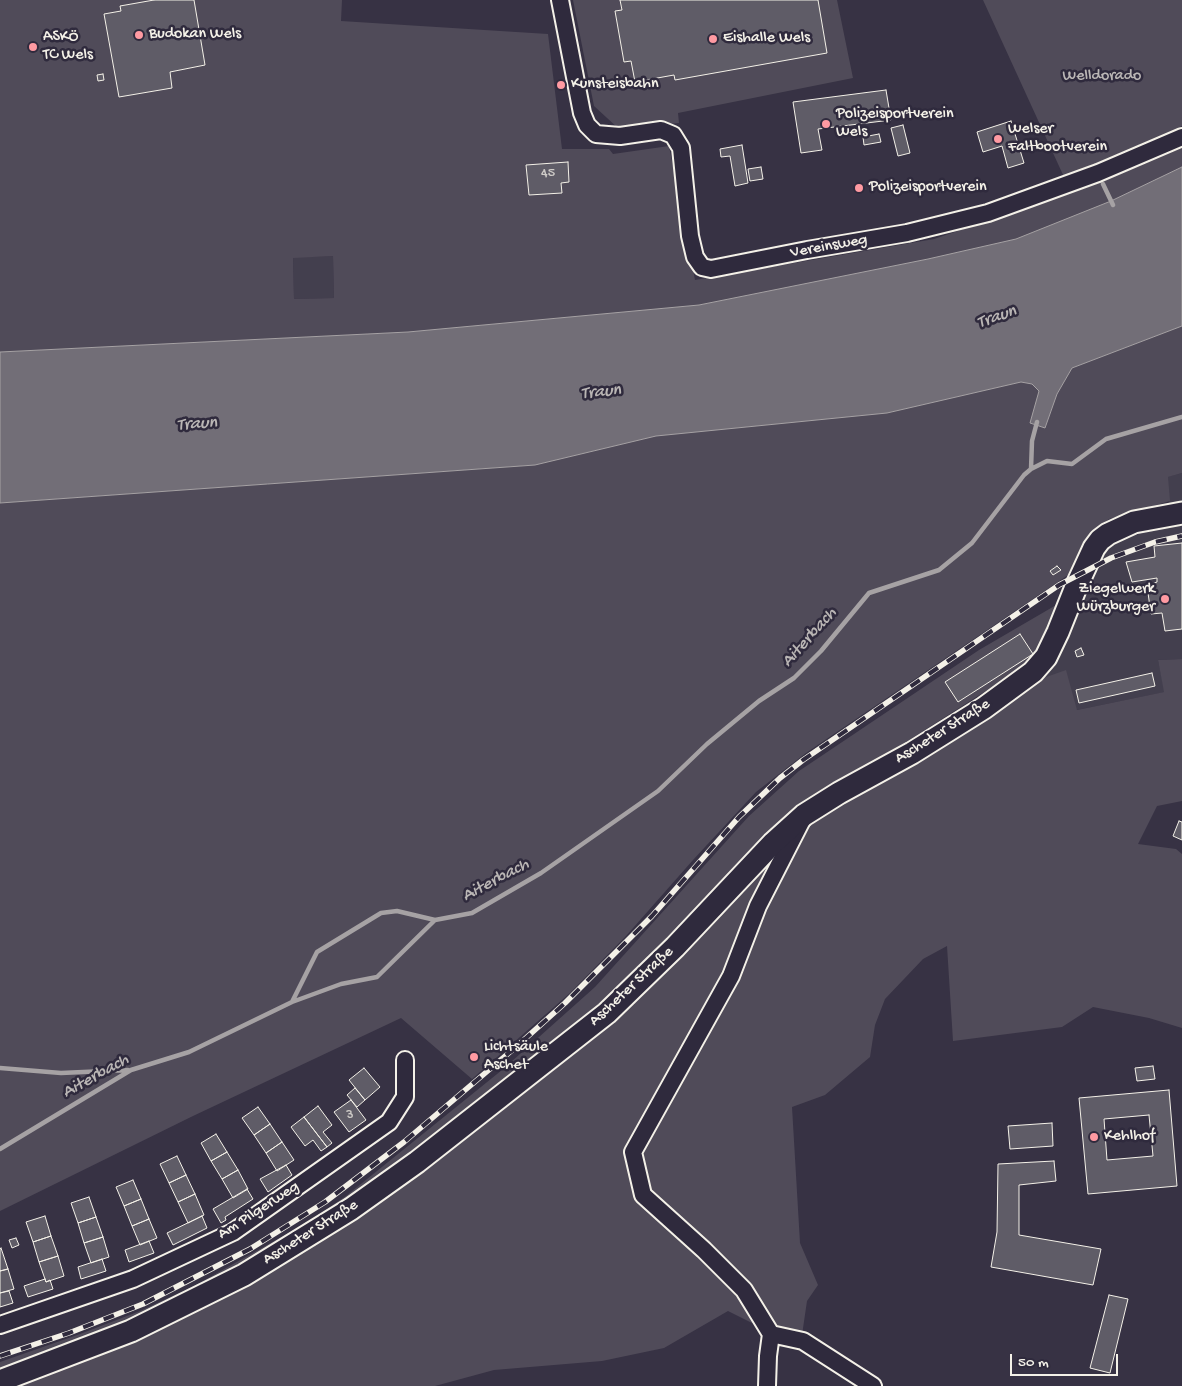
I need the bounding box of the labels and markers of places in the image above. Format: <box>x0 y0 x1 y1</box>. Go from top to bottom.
place label: Budokan Wels <box>149 25 241 45</box>
place label: ASKÖ TC Wels <box>43 28 93 66</box>
marker: Budokan Wels <box>133 29 145 41</box>
place label: Eishalle Wels <box>723 29 810 49</box>
marker: Eishalle Wels <box>707 33 719 45</box>
marker: ASKÖ TC Wels <box>27 41 39 53</box>
place label: Kunsteisbahn <box>571 75 658 95</box>
marker: Kunsteisbahn <box>555 79 567 91</box>
place label: Polizeisportverein Wels <box>836 105 953 143</box>
marker: Polizeisportverein Wels <box>820 118 832 130</box>
place label: Welser Faltbootverein <box>1008 120 1107 158</box>
marker: Welser Faltbootverein <box>992 133 1004 145</box>
place label: Polizeisportverein <box>869 178 986 198</box>
marker: Polizeisportverein <box>853 182 865 194</box>
place label: Ziegelwerk Würzburger <box>1077 580 1155 618</box>
marker: Ziegelwerk Würzburger <box>1159 593 1171 605</box>
place label: Lichtsäule Aschet <box>484 1038 548 1076</box>
marker: Lichtsäule Aschet <box>468 1051 480 1063</box>
place label: Kehlhof <box>1104 1127 1155 1147</box>
marker: Kehlhof <box>1088 1131 1100 1143</box>

